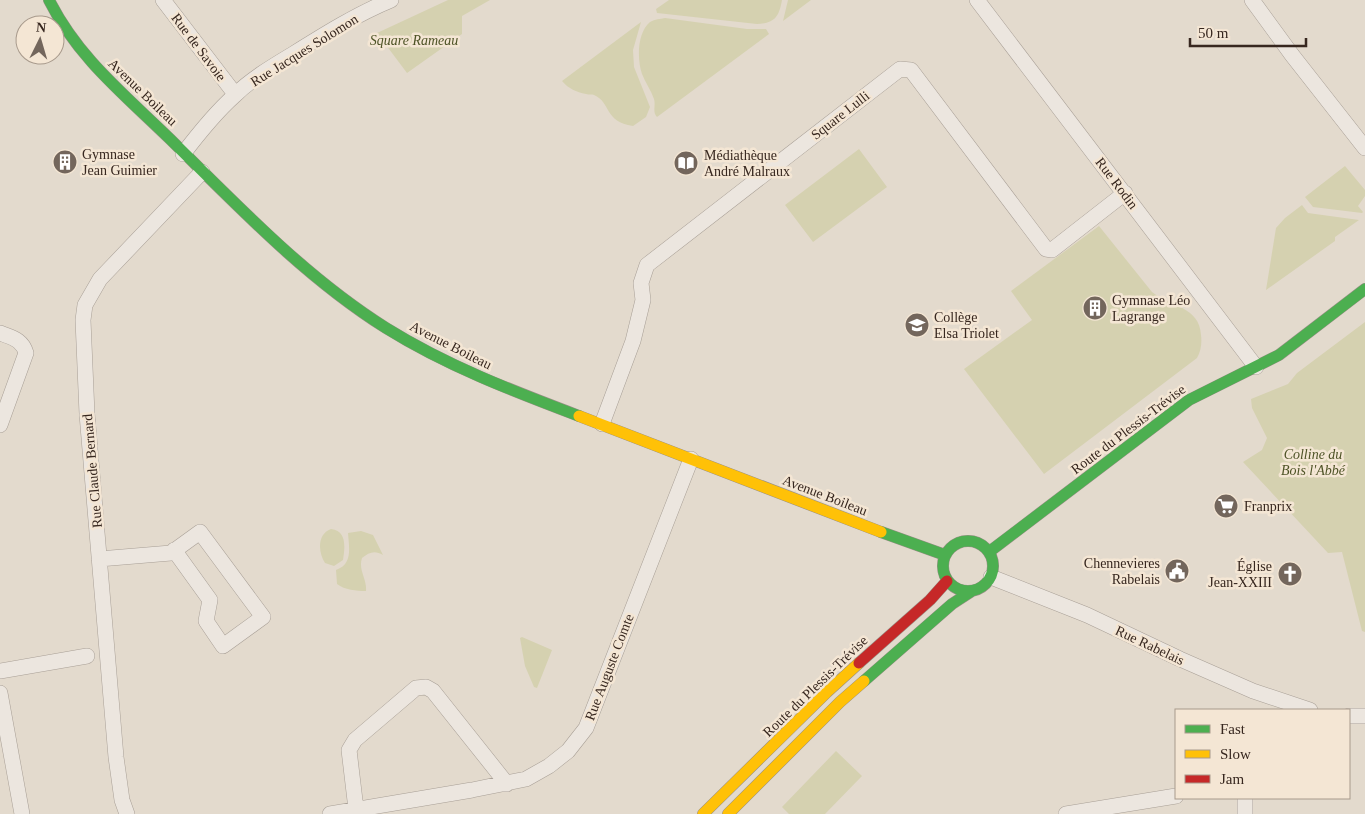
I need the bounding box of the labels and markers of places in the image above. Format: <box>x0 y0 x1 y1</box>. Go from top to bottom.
place label: Gymnase Jean Guimier <box>82 147 157 178</box>
place label: Médiathèque André Malraux <box>704 148 790 179</box>
building icon: Gymnase Jean Guimier <box>52 149 78 175</box>
library icon: Médiathèque André Malraux <box>673 150 699 176</box>
place label: Gymnase Léo Lagrange <box>1112 293 1190 324</box>
building icon: Gymnase Léo Lagrange <box>1082 295 1108 321</box>
place label: Collège Elsa Triolet <box>934 310 999 341</box>
school or university icon: Collège Elsa Triolet <box>904 312 930 338</box>
supermarket icon: Franprix <box>1213 493 1239 519</box>
place label: Franprix <box>1244 499 1292 514</box>
place label: Chennevieres Rabelais <box>1084 556 1160 587</box>
public building icon: Chennevieres Rabelais <box>1164 558 1190 584</box>
place label: Église Jean-XXIII <box>1208 558 1272 590</box>
church icon: Église Jean-XXIII <box>1277 561 1303 587</box>

